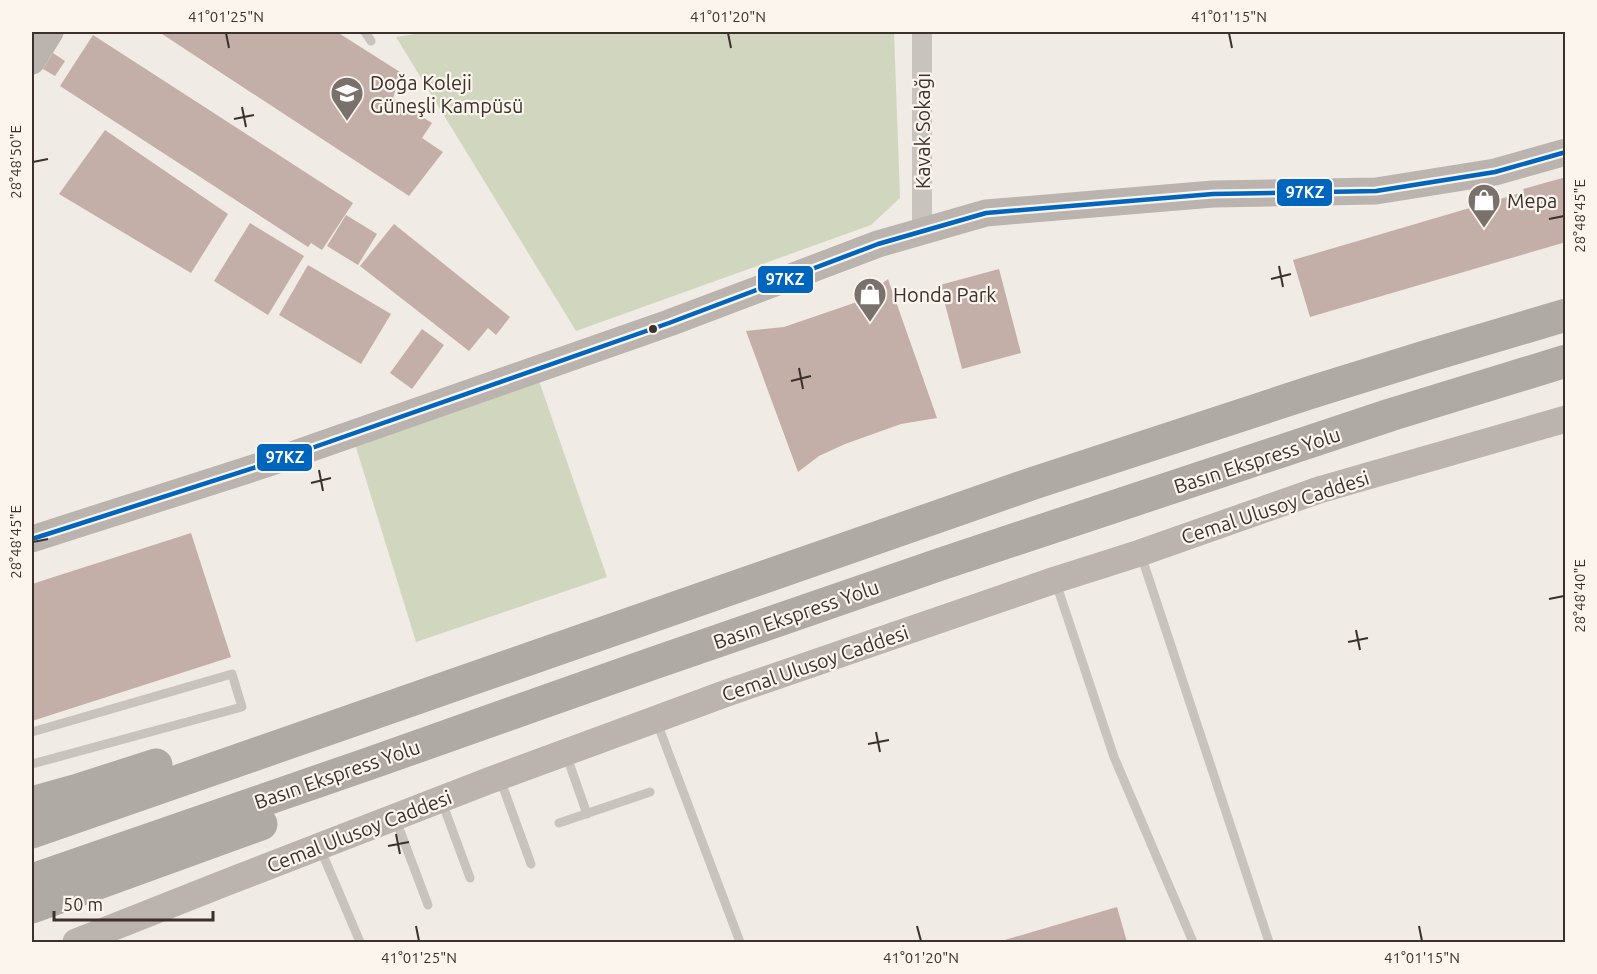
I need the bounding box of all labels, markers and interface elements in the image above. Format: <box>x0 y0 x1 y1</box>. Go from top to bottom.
text: 41°01'25"N <box>188 8 264 25</box>
text: 41°01'20"N <box>690 8 766 25</box>
text: 41°01'15"N <box>1191 8 1267 25</box>
place label: Doğa Koleji Güneşli Kampüsü <box>370 71 523 117</box>
street label: Kavak Sokağı <box>911 73 934 189</box>
school or university icon: Doğa Koleji Güneşli Kampüsü <box>329 75 365 122</box>
text: 28°48'50"E <box>7 125 24 199</box>
line badge: 97KZ <box>1276 178 1333 207</box>
text: 28°48'45"E <box>1571 179 1588 253</box>
shop icon: Mepa <box>1466 182 1502 229</box>
text: 97KZ <box>1286 183 1325 201</box>
place label: Mepa <box>1507 189 1557 212</box>
line badge: 97KZ <box>757 265 814 294</box>
text: 97KZ <box>766 270 805 288</box>
shop icon: Honda Park <box>852 276 888 323</box>
place label: Honda Park <box>893 283 996 306</box>
unlabelled marker <box>647 323 659 335</box>
street label: Basın Ekspress Yolu <box>1171 422 1343 498</box>
line badge: 97KZ <box>256 443 313 472</box>
text: 97KZ <box>266 448 305 466</box>
street label: Cemal Ulusoy Caddesi <box>1178 466 1372 548</box>
text: 28°48'45"E <box>7 505 24 579</box>
text: 28°48'40"E <box>1571 559 1588 633</box>
street label: Basın Ekspress Yolu <box>710 575 882 653</box>
street label: Cemal Ulusoy Caddesi <box>719 620 911 706</box>
street label: Basın Ekspress Yolu <box>251 735 423 813</box>
street label: Cemal Ulusoy Caddesi <box>263 785 455 877</box>
scale bar <box>54 884 213 922</box>
text: 50 m <box>63 894 103 914</box>
text: 41°01'25"N <box>381 949 457 966</box>
text: 41°01'20"N <box>883 949 959 966</box>
text: 41°01'15"N <box>1384 949 1460 966</box>

